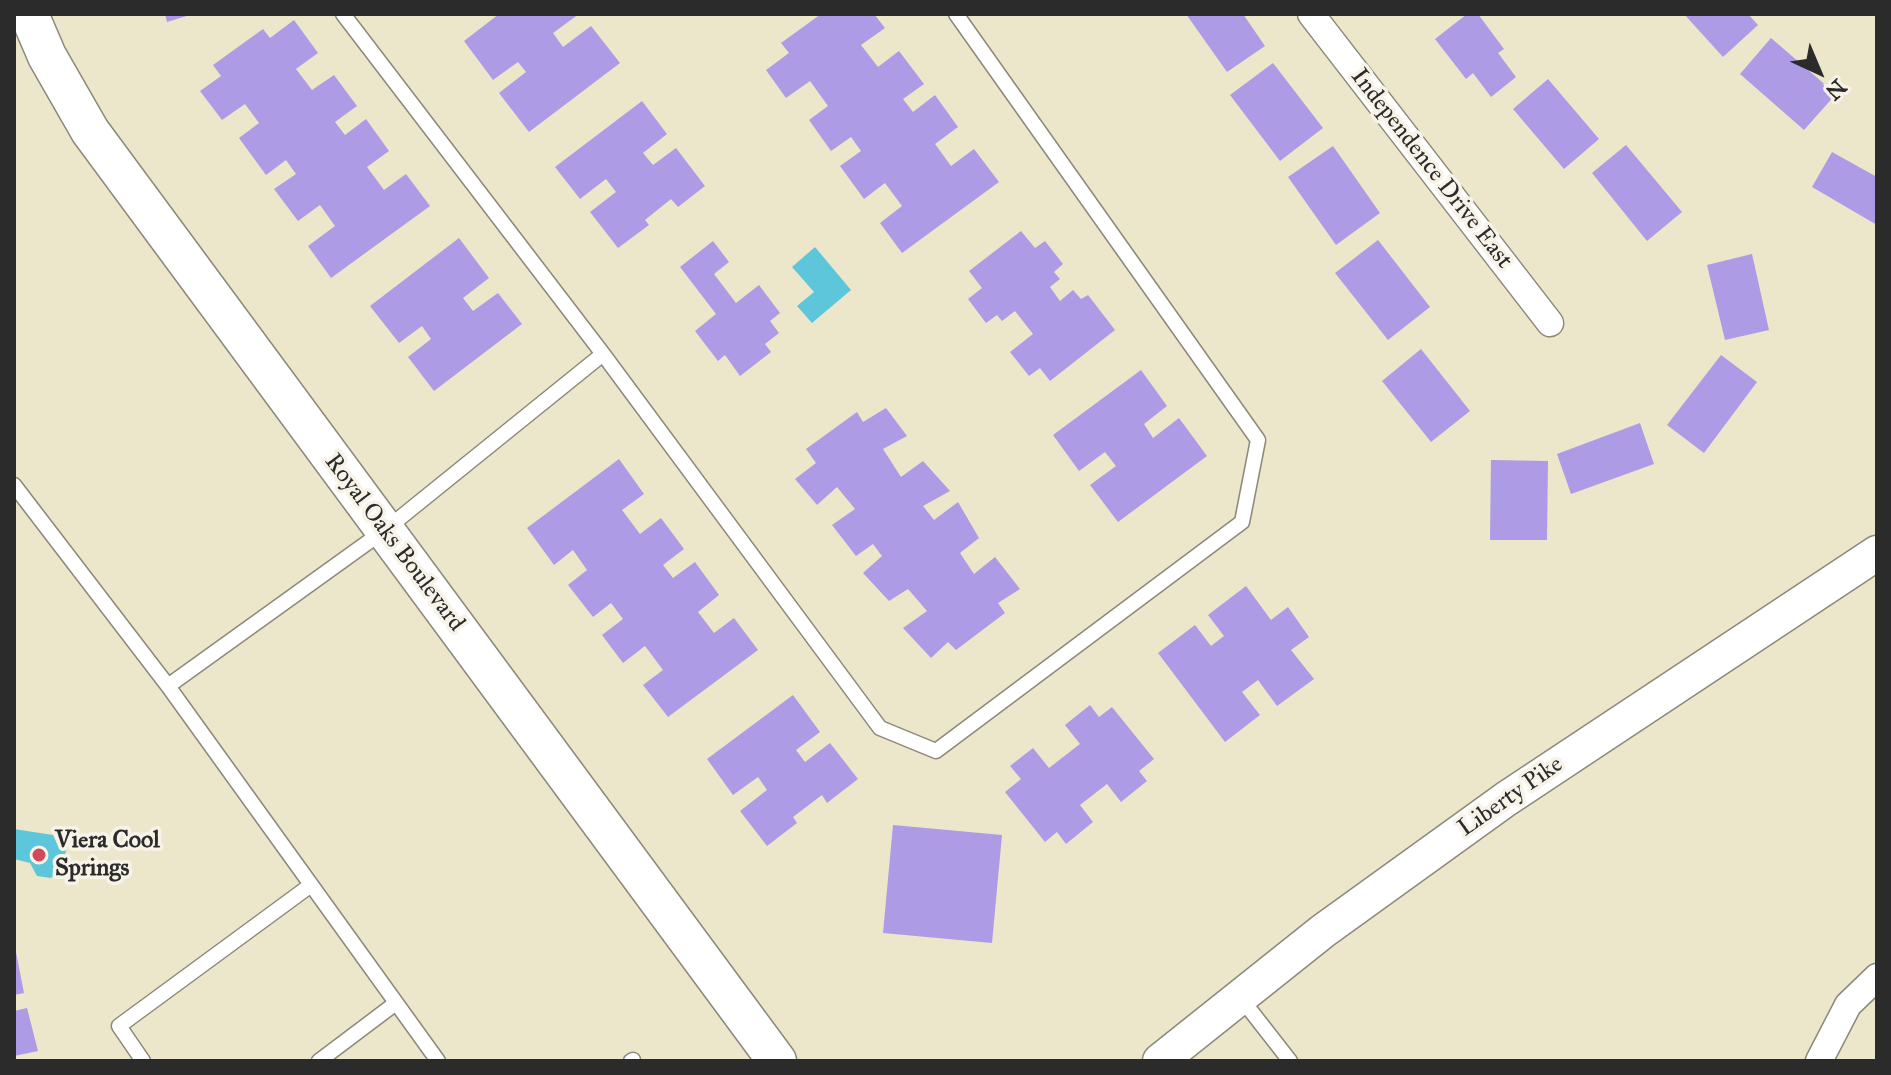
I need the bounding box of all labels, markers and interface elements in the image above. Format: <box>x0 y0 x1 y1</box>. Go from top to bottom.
north arrow <box>1779 32 1859 112</box>
street label: Independence Drive East <box>1344 63 1518 275</box>
text: N <box>1820 73 1852 106</box>
street label: Royal Oaks Boulevard <box>318 448 470 638</box>
street label: Liberty Pike <box>1453 750 1569 844</box>
place label: Viera Cool Springs <box>55 827 160 883</box>
marker: Viera Cool Springs <box>30 846 48 864</box>

